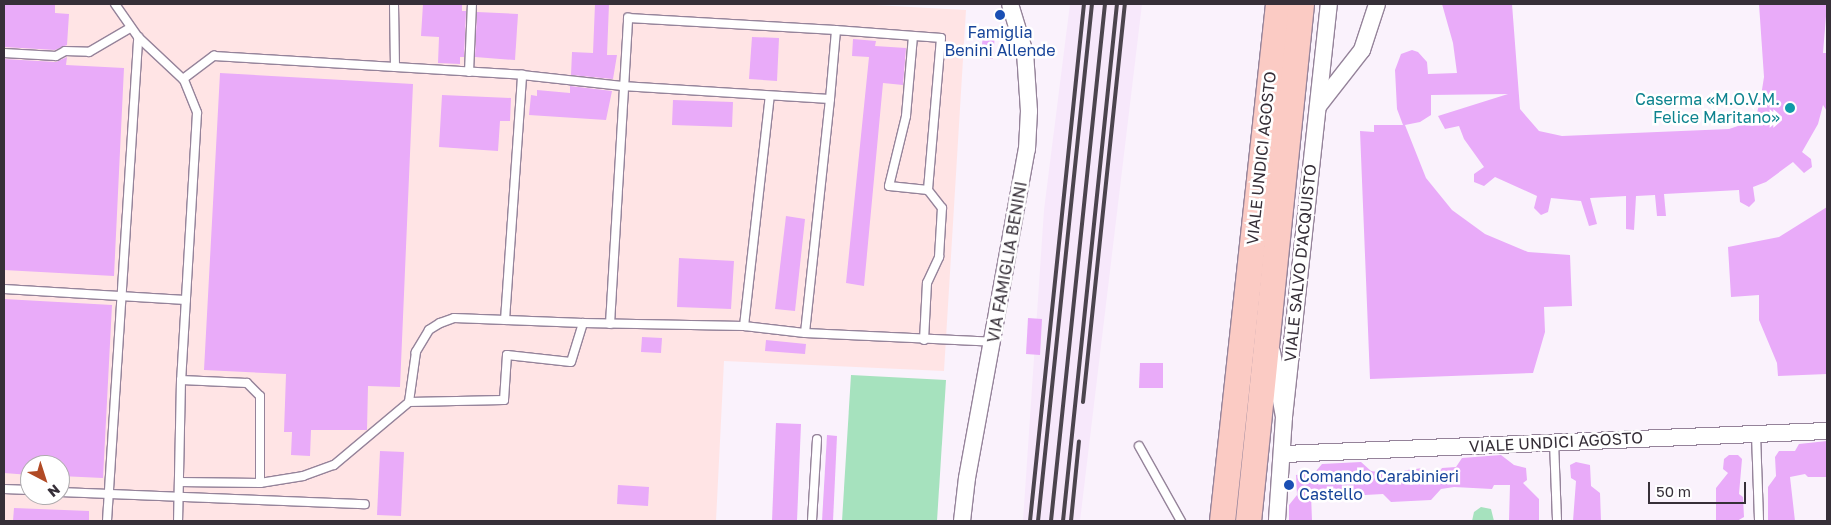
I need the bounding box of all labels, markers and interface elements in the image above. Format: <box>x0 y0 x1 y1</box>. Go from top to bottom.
marker: Famiglia Benini Allende <box>994 9 1006 21</box>
place label: Famiglia Benini Allende <box>945 22 1055 60</box>
street label: VIALE UNDICI AGOSTO <box>1242 70 1280 246</box>
place label: Caserma «M.O.V.M. Felice Maritano» <box>1635 89 1780 127</box>
marker: Caserma «M.O.V.M. Felice Maritano» <box>1784 102 1796 114</box>
street label: VIALE SALVO D'ACQUISTO <box>1280 163 1320 363</box>
street label: VIA FAMIGLIA BENINI <box>983 180 1031 344</box>
street label: VIALE UNDICI AGOSTO <box>1468 428 1644 456</box>
north arrow <box>20 455 70 505</box>
place label: Comando Carabinieri Castello <box>1299 466 1459 504</box>
scale bar <box>1651 472 1748 504</box>
marker: Comando Carabinieri Castello <box>1283 479 1295 491</box>
text: N <box>45 481 64 501</box>
text: 50 m <box>1656 482 1691 500</box>

